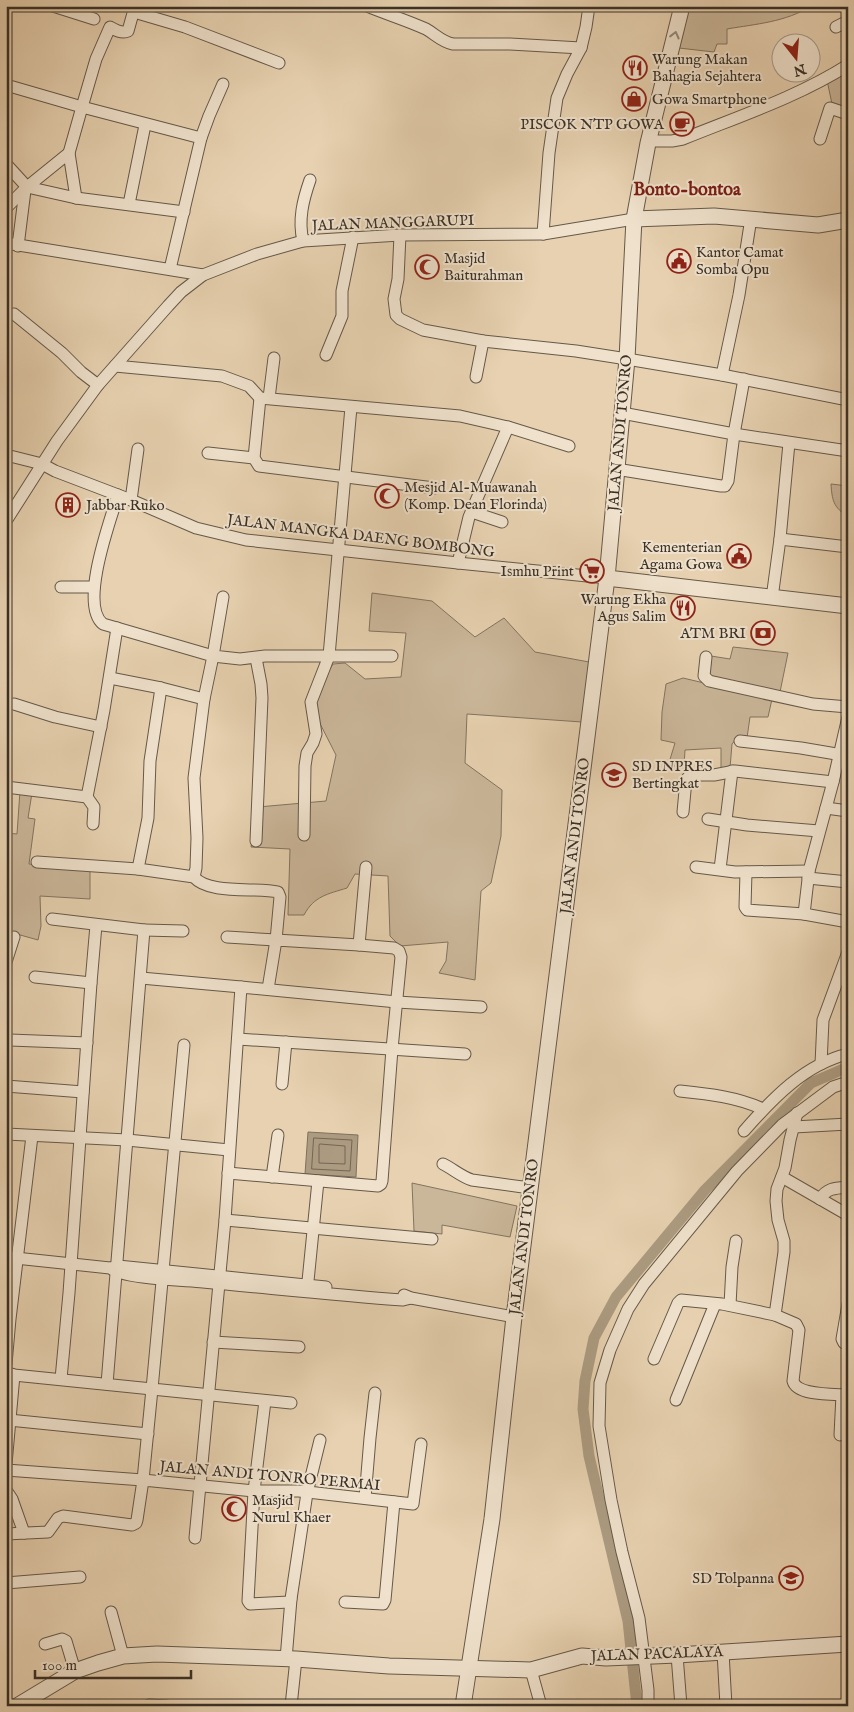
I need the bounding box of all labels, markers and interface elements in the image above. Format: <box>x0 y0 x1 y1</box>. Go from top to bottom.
one-way arrow <box>669 31 679 39</box>
north arrow <box>772 32 822 82</box>
place label: Warung Makan Bahagia Sejahtera <box>652 50 762 86</box>
restaurant icon: Warung Makan Bahagia Sejahtera <box>622 55 648 81</box>
text: N <box>791 59 809 80</box>
shop icon: Gowa Smartphone <box>621 86 647 112</box>
place label: Gowa Smartphone <box>652 90 767 109</box>
cafe icon: PISCOK NTP GOWA <box>669 111 695 137</box>
place label: PISCOK NTP GOWA <box>520 115 665 134</box>
district label: Bonto-bontoa <box>633 179 742 202</box>
street label: JALAN MANGGARUPI <box>309 211 475 235</box>
place label: Kantor Camat Somba Opu <box>696 243 784 279</box>
public building icon: Kantor Camat Somba Opu <box>666 248 692 274</box>
place label: Masjid Baiturahman <box>444 249 523 285</box>
mosque icon: Masjid Baiturahman <box>414 254 440 280</box>
street label: JALAN ANDI TONRO <box>604 354 636 514</box>
place label: Mesjid Al-Muawanah (Komp. Dean Florinda) <box>404 478 547 514</box>
mosque icon: Mesjid Al-Muawanah (Komp. Dean Florinda) <box>374 483 400 509</box>
building icon: Jabbar Ruko <box>55 492 81 518</box>
place label: Jabbar Ruko <box>84 496 165 515</box>
street label: JALAN MANGKA DAENG BOMBONG <box>224 510 496 562</box>
place label: Kementerian Agama Gowa <box>639 538 723 574</box>
public building icon: Kementerian Agama Gowa <box>726 543 752 569</box>
supermarket icon: Ismhu Print <box>579 558 605 584</box>
place label: Ismhu Print <box>500 562 574 581</box>
place label: Warung Ekha Agus Salim <box>581 590 667 626</box>
restaurant icon: Warung Ekha Agus Salim <box>670 595 696 621</box>
bank icon: ATM BRI <box>750 620 776 646</box>
place label: ATM BRI <box>679 624 747 643</box>
street label: JALAN ANDI TONRO <box>556 757 594 917</box>
place label: SD INPRES Bertingkat <box>632 757 713 793</box>
school or university icon: SD INPRES Bertingkat <box>601 762 627 788</box>
street label: JALAN ANDI TONRO <box>505 1158 543 1318</box>
street label: JALAN ANDI TONRO PERMAI <box>157 1457 382 1495</box>
place label: Masjid Nurul Khaer <box>252 1491 331 1527</box>
mosque icon: Masjid Nurul Khaer <box>221 1496 247 1522</box>
school or university icon: SD Tolpanna <box>778 1565 804 1591</box>
place label: SD Tolpanna <box>692 1569 775 1588</box>
street label: JALAN PACALAYA <box>588 1642 724 1666</box>
scale bar <box>35 1647 191 1679</box>
text: 100 m <box>42 1656 78 1675</box>

